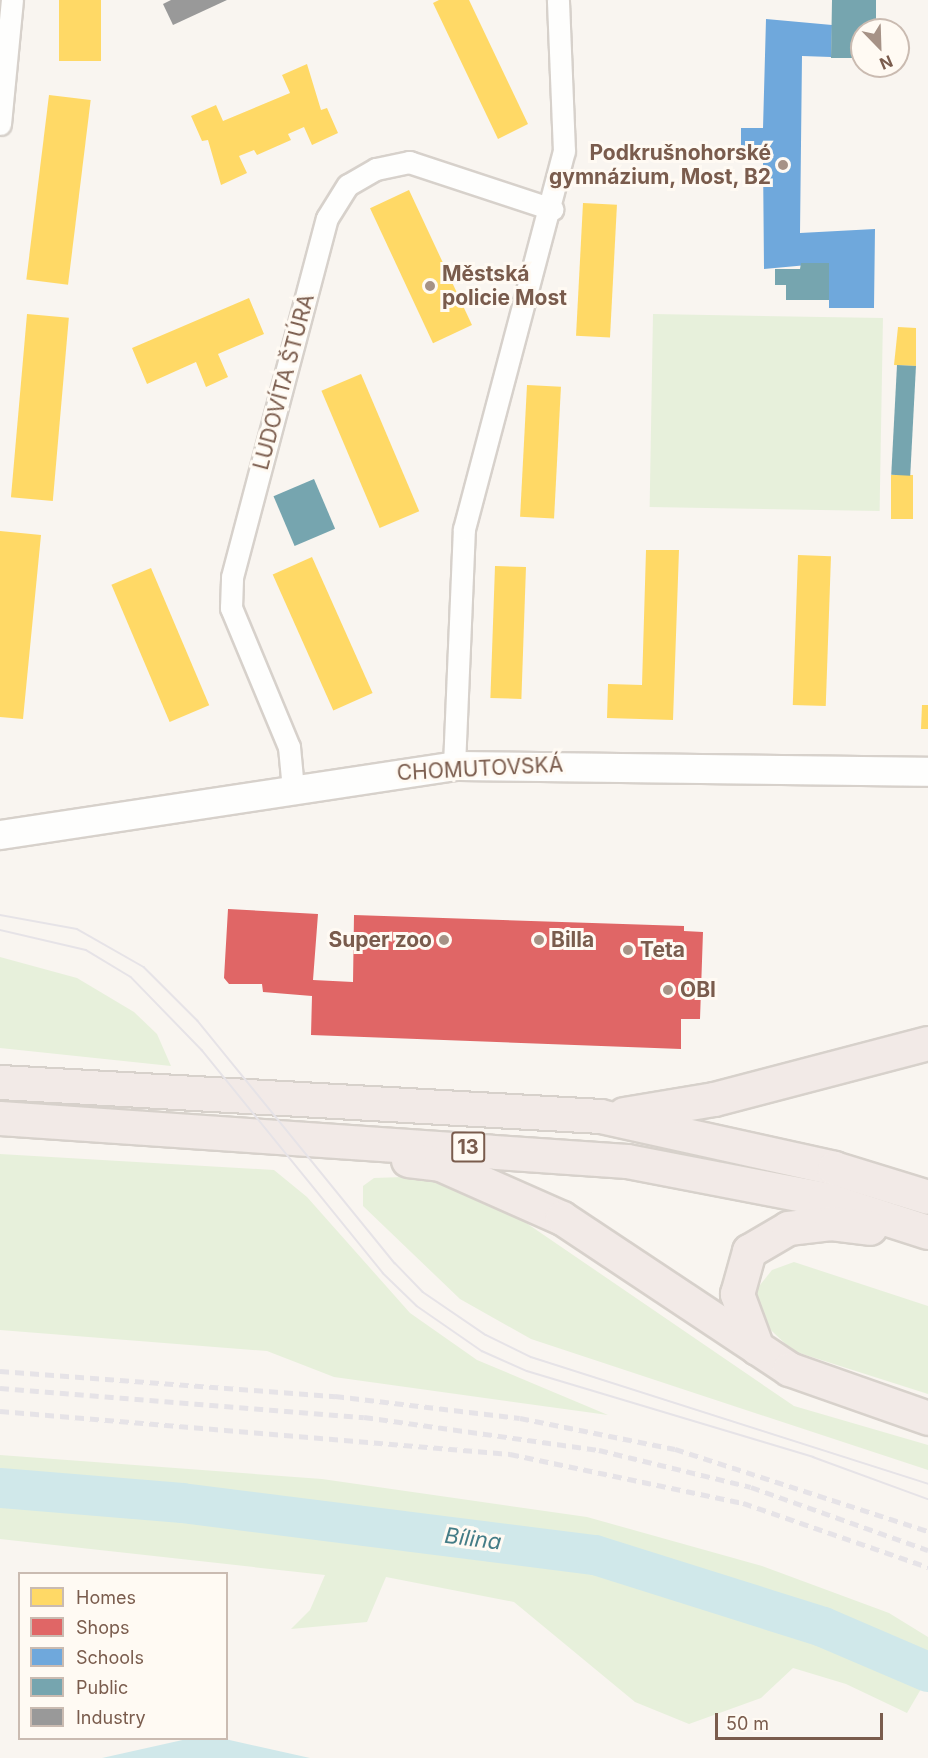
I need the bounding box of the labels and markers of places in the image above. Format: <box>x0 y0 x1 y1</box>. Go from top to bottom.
place label: Podkrušnohorské gymnázium, Most, B2 <box>548 140 771 190</box>
marker: Podkrušnohorské gymnázium, Most, B2 <box>776 158 790 172</box>
place label: Městská policie Most <box>442 261 567 311</box>
marker: Městská policie Most <box>423 279 437 293</box>
place label: Super zoo <box>329 927 432 953</box>
place label: Billa <box>551 927 594 953</box>
marker: Super zoo <box>437 933 451 947</box>
marker: Billa <box>532 933 546 947</box>
place label: Teta <box>640 937 685 963</box>
marker: Teta <box>621 943 635 957</box>
place label: OBI <box>680 977 716 1003</box>
marker: OBI <box>661 983 675 997</box>

